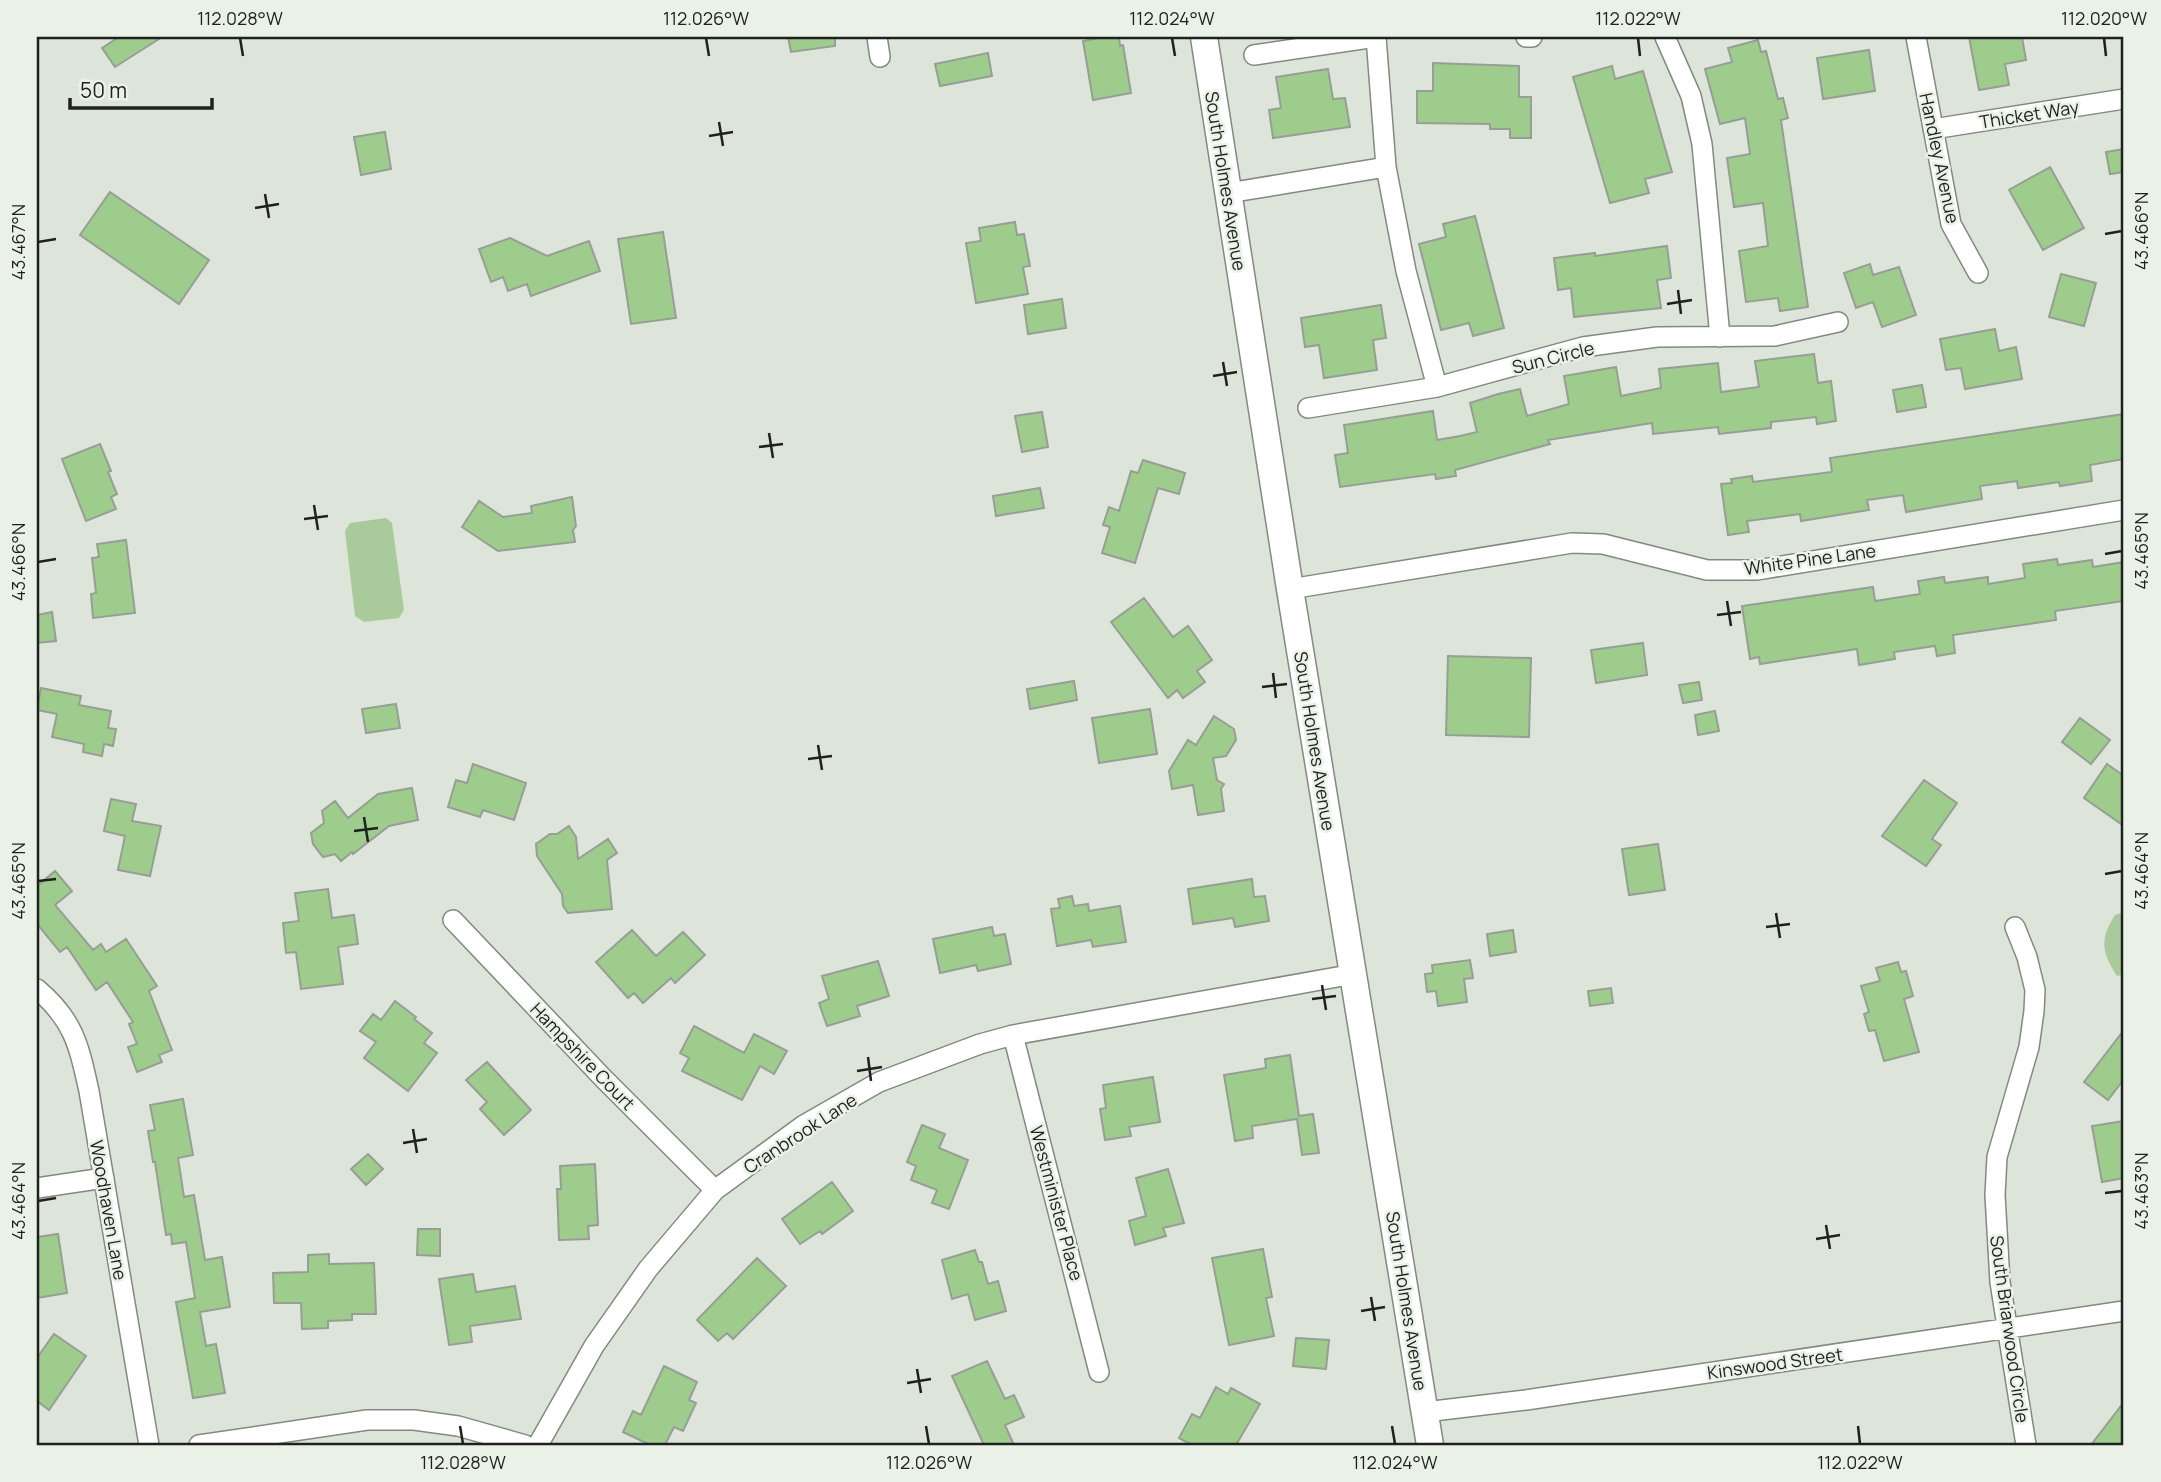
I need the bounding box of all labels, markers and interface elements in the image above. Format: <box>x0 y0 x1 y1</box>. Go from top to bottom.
text: 112.028°W <box>197 6 283 30</box>
text: 112.026°W <box>663 6 749 30</box>
text: 112.024°W <box>1129 6 1215 30</box>
text: 112.022°W <box>1595 6 1681 30</box>
text: 112.020°W <box>2061 6 2147 30</box>
scale bar <box>70 66 212 110</box>
text: 50 m <box>80 76 127 104</box>
street label: South Holmes Avenue <box>1200 89 1252 273</box>
street label: Handley Avenue <box>1914 91 1966 225</box>
street label: Thicket Way <box>1977 94 2081 134</box>
text: 43.466°N <box>2129 192 2153 270</box>
text: 43.467°N <box>6 204 30 280</box>
street label: Sun Circle <box>1509 335 1597 379</box>
text: 43.465°N <box>2129 512 2153 590</box>
text: 43.466°N <box>6 523 30 601</box>
street label: White Pine Lane <box>1743 538 1877 580</box>
street label: South Holmes Avenue <box>1289 649 1341 833</box>
text: 43.464°N <box>2129 832 2153 910</box>
text: 43.465°N <box>6 842 30 920</box>
street label: Hampshire Court <box>525 997 641 1115</box>
street label: Cranbrook Lane <box>739 1087 861 1179</box>
street label: Westminister Place <box>1025 1123 1089 1283</box>
street label: Woodhaven Lane <box>85 1138 133 1282</box>
text: 43.463°N <box>2129 1152 2153 1230</box>
text: 43.464°N <box>6 1162 30 1240</box>
street label: South Holmes Avenue <box>1381 1209 1433 1393</box>
street label: South Briarwood Circle <box>1985 1234 2035 1424</box>
street label: Kinswood Street <box>1706 1342 1844 1384</box>
text: 112.028°W <box>420 1450 506 1474</box>
text: 112.026°W <box>886 1450 972 1474</box>
text: 112.024°W <box>1352 1450 1438 1474</box>
text: 112.022°W <box>1817 1450 1903 1474</box>

